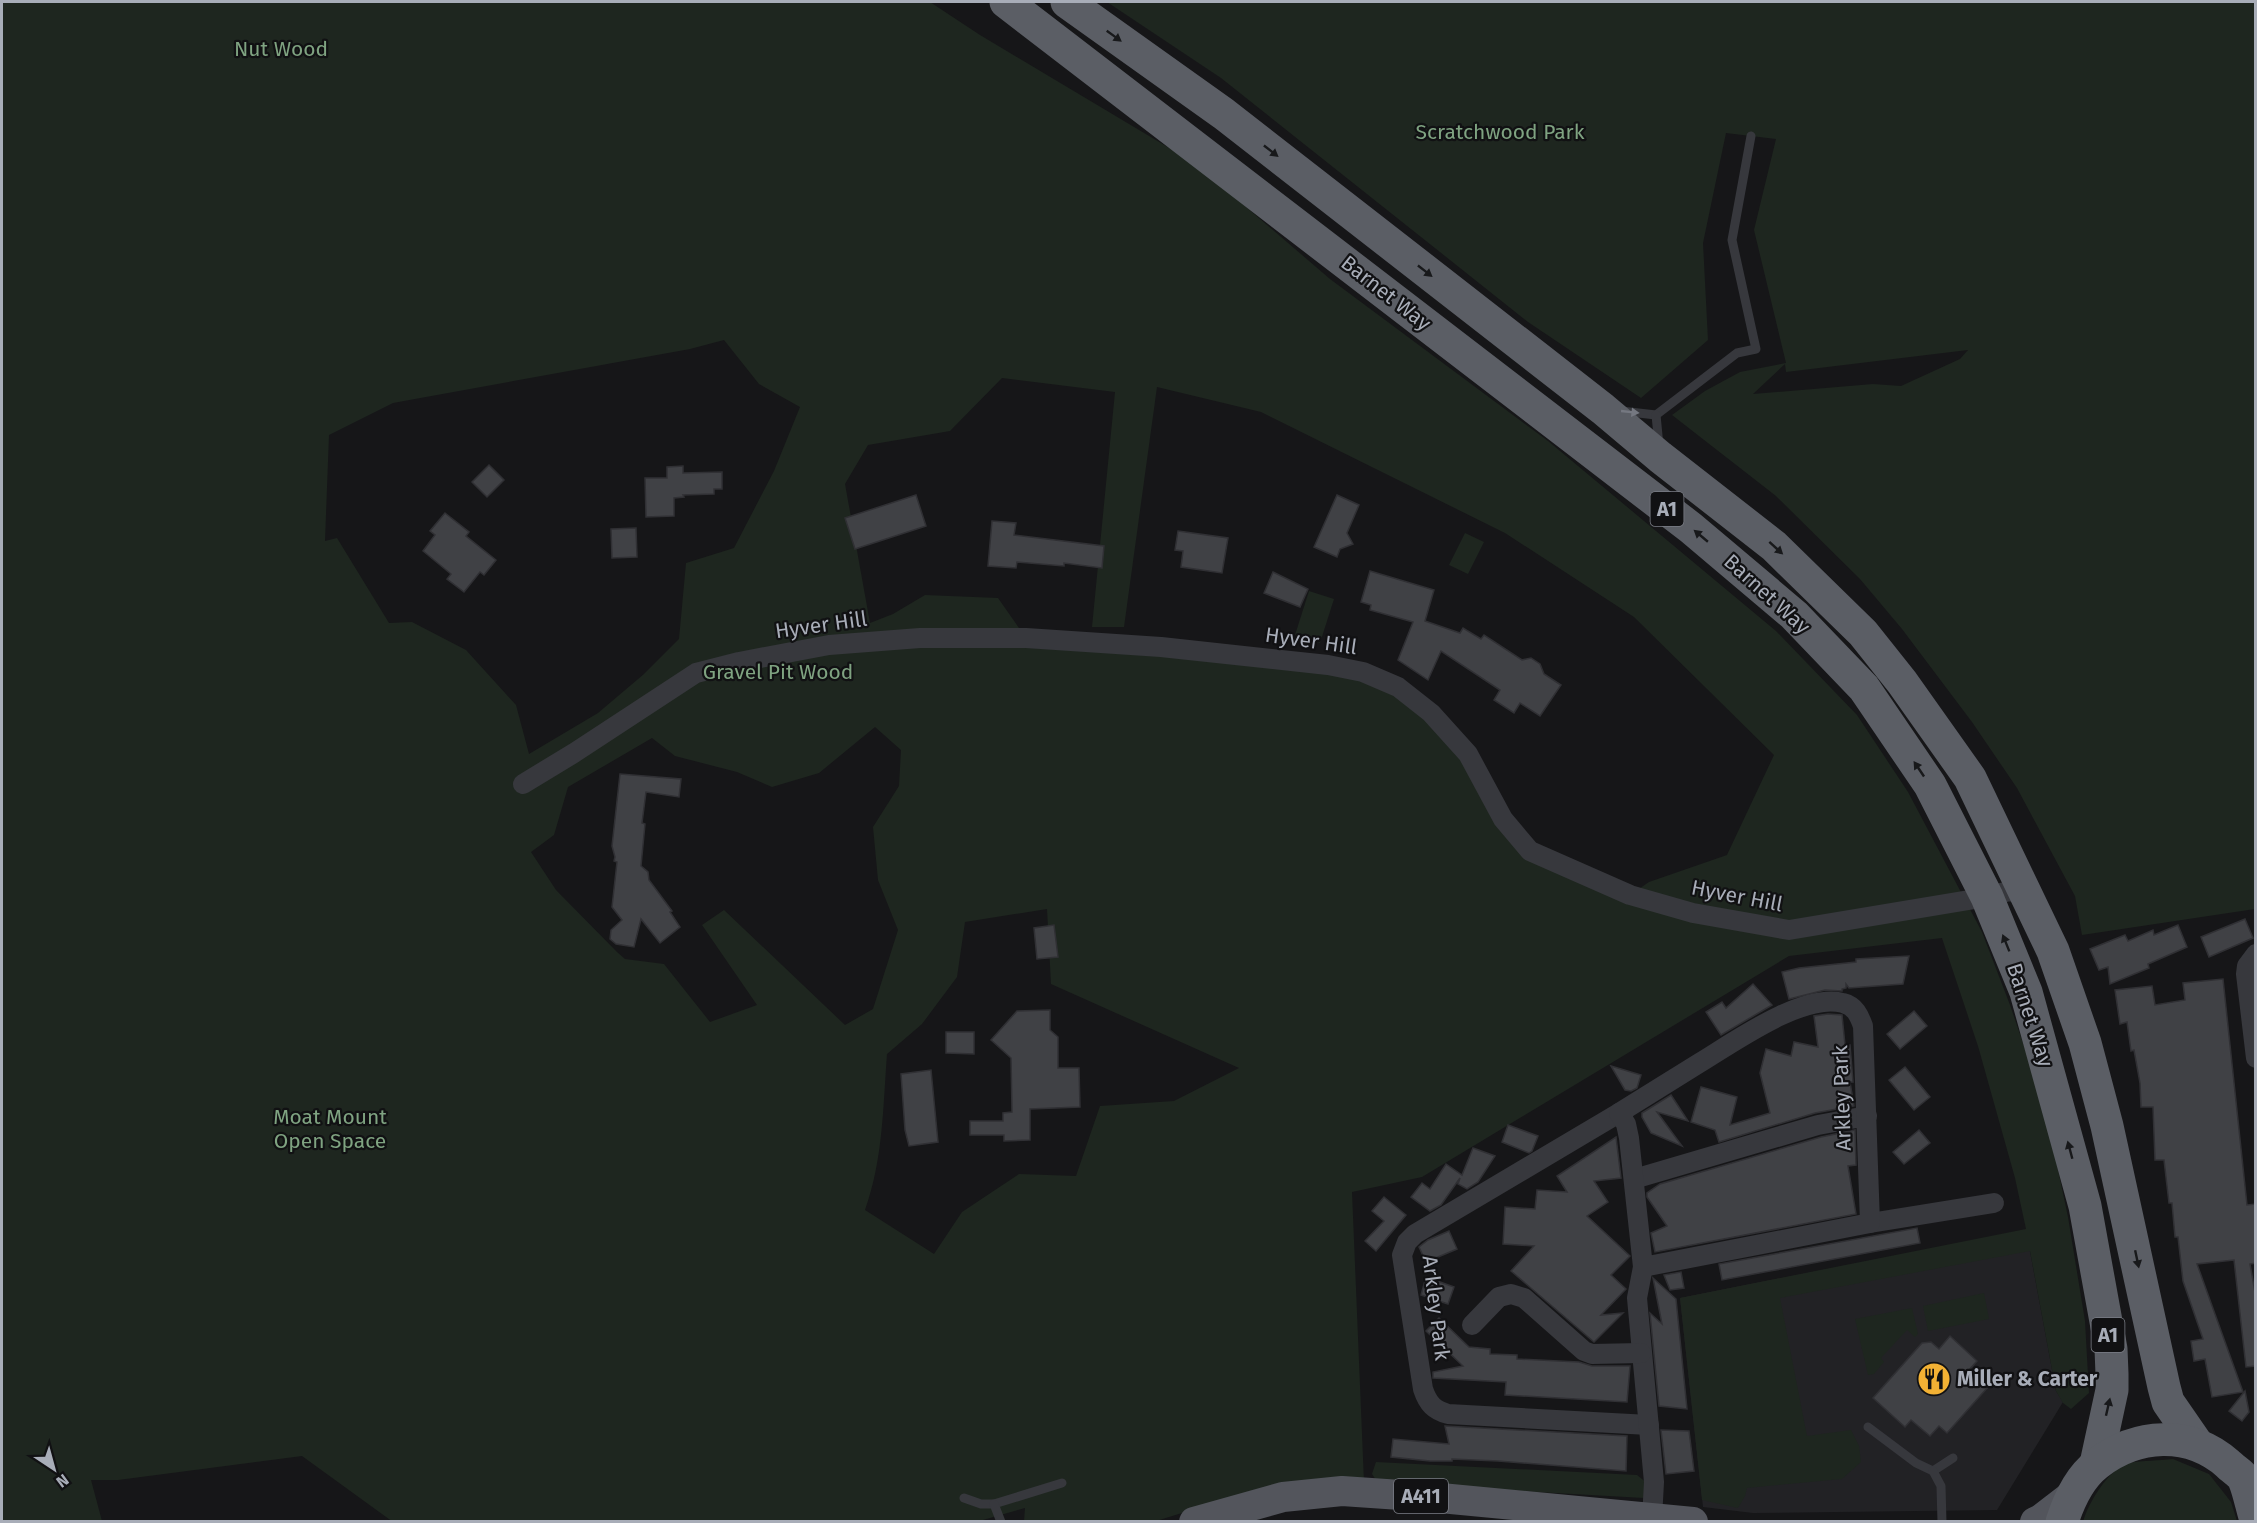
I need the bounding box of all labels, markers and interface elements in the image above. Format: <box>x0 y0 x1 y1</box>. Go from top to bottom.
one-way arrow <box>1106 30 1122 42</box>
park label: Nut Wood <box>234 36 328 62</box>
park label: Scratchwood Park <box>1416 119 1585 145</box>
one-way arrow <box>1264 145 1279 157</box>
street label: Barnet Way <box>1336 250 1437 337</box>
one-way arrow <box>1418 265 1433 277</box>
one-way arrow <box>1620 407 1639 417</box>
road number: A1 <box>1650 492 1684 526</box>
one-way arrow <box>1693 530 1709 543</box>
one-way arrow <box>1768 541 1783 554</box>
street label: Barnet Way <box>1718 548 1816 640</box>
street label: Hyver Hill <box>773 606 869 644</box>
street label: Hyver Hill <box>1263 622 1359 660</box>
park label: Gravel Pit Wood <box>703 659 853 685</box>
one-way arrow <box>1913 762 1925 778</box>
street label: Hyver Hill <box>1689 874 1785 918</box>
one-way arrow <box>2001 934 2011 952</box>
street label: Barnet Way <box>2001 960 2059 1071</box>
street label: Arkley Park <box>1827 1045 1857 1151</box>
park label: Moat Mount Open Space <box>273 1104 387 1154</box>
one-way arrow <box>2064 1141 2074 1159</box>
one-way arrow <box>2132 1250 2142 1269</box>
street label: Arkley Park <box>1417 1254 1455 1362</box>
road number: A1 <box>2092 1318 2124 1352</box>
restaurant icon: Miller & Carter <box>1916 1361 1952 1397</box>
place label: Miller & Carter <box>1957 1366 2098 1392</box>
one-way arrow <box>2104 1398 2113 1417</box>
north arrow <box>24 1439 84 1499</box>
text: N <box>53 1470 72 1492</box>
road number: A411 <box>1394 1479 1448 1513</box>

